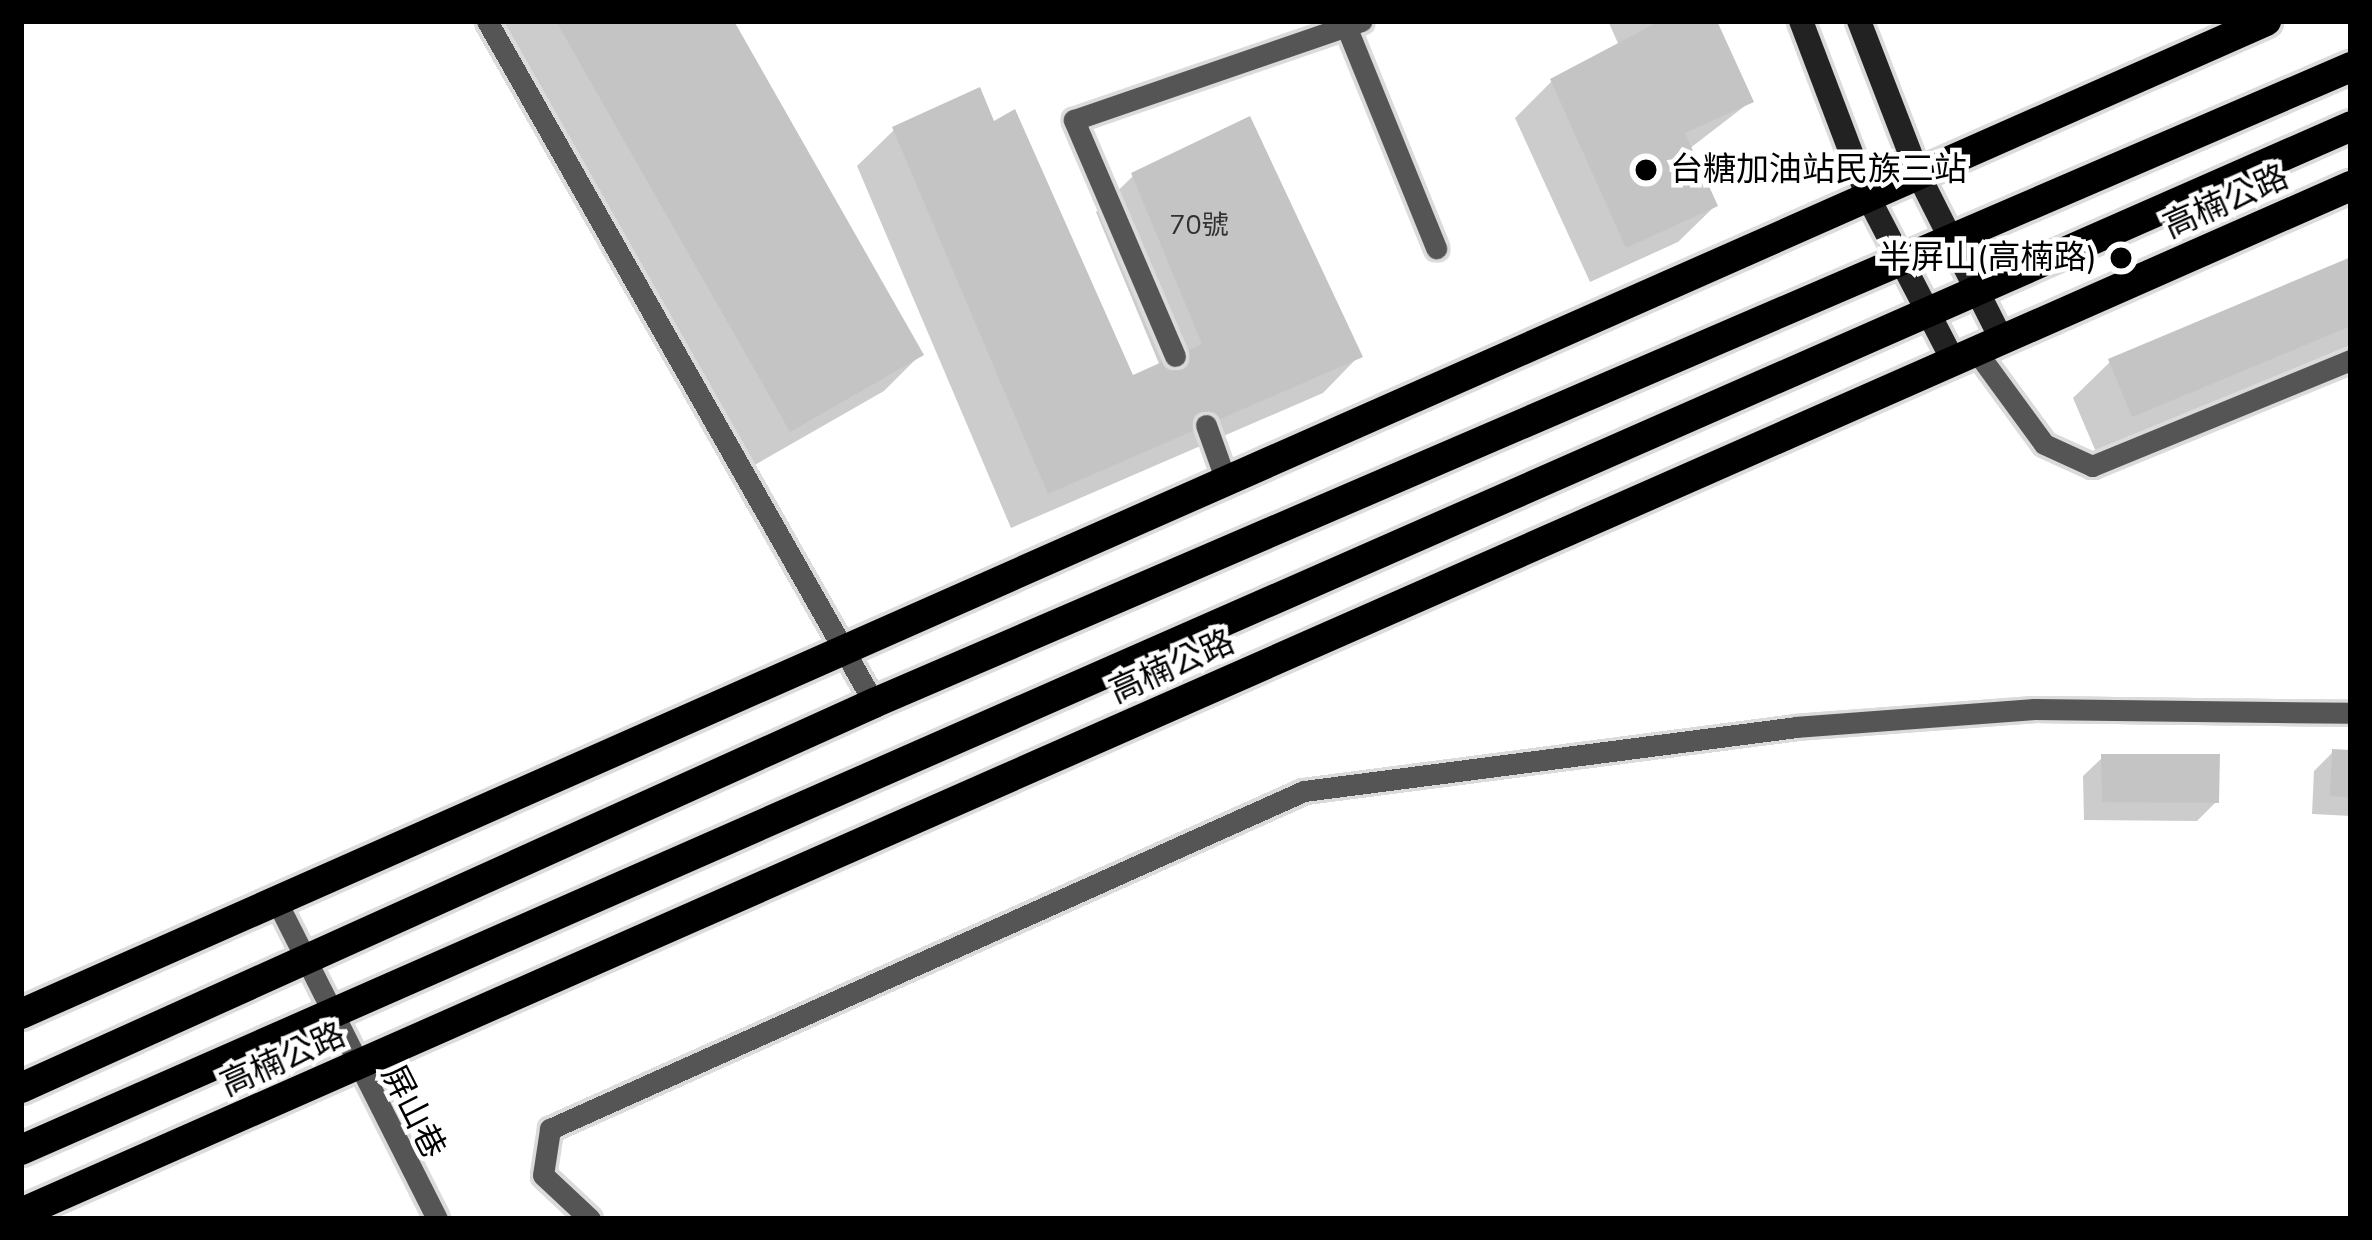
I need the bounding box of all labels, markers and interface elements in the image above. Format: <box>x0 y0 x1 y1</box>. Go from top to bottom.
place label: 台糖加油站民族三站 <box>1670 150 1967 190</box>
marker: 台糖加油站民族三站 <box>1633 157 1659 183</box>
street label: 高楠公路 <box>2158 157 2294 247</box>
house number: 70號 <box>1169 210 1229 242</box>
place label: 半屏山(高楠路) <box>1878 238 2097 278</box>
marker: 半屏山(高楠路) <box>2108 245 2134 271</box>
street label: 高楠公路 <box>1104 622 1240 712</box>
street label: 高楠公路 <box>215 1015 351 1105</box>
street label: 屏山巷 <box>373 1059 453 1165</box>

